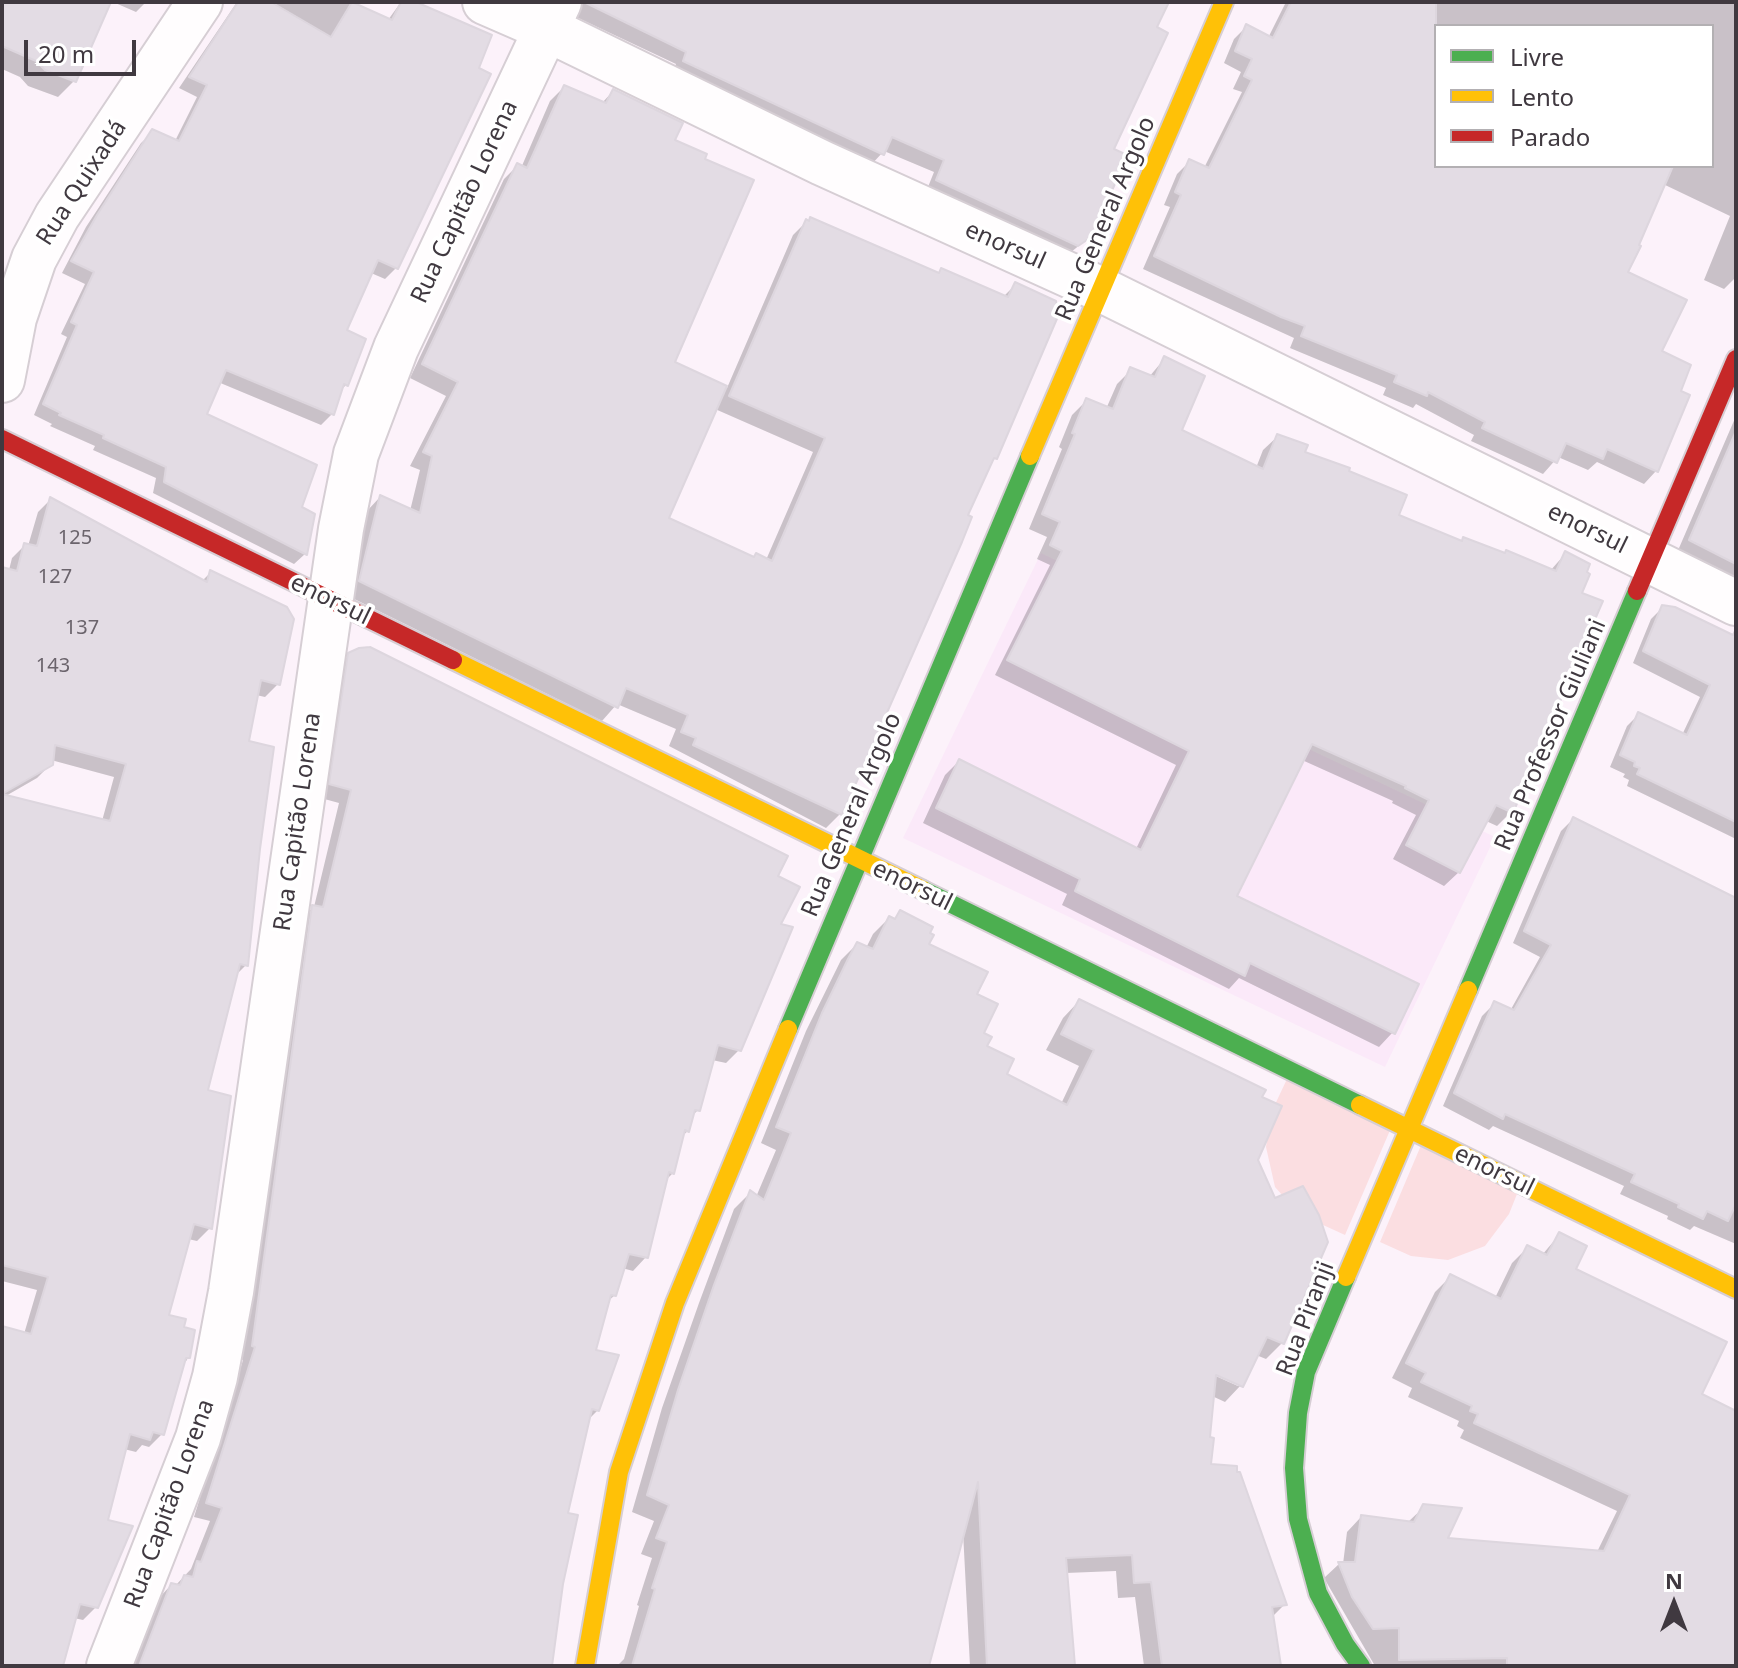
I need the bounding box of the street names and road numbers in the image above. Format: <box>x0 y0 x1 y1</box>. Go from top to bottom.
street label: Rua Capitão Lorena <box>405 96 525 308</box>
street label: Rua General Argolo <box>1050 113 1162 325</box>
street label: Rua Quixadá <box>31 115 133 251</box>
street label: enorsul <box>960 215 1050 277</box>
street label: enorsul <box>1542 497 1632 561</box>
street label: enorsul <box>285 568 375 632</box>
street label: Rua Professor Giuliani <box>1489 615 1613 855</box>
street label: Rua General Argolo <box>796 709 908 921</box>
street label: Rua Capitão Lorena <box>268 711 328 933</box>
street label: enorsul <box>867 854 957 918</box>
street label: enorsul <box>1449 1139 1539 1203</box>
street label: Rua Piranji <box>1271 1258 1341 1380</box>
street label: Rua Capitão Lorena <box>119 1396 221 1612</box>

